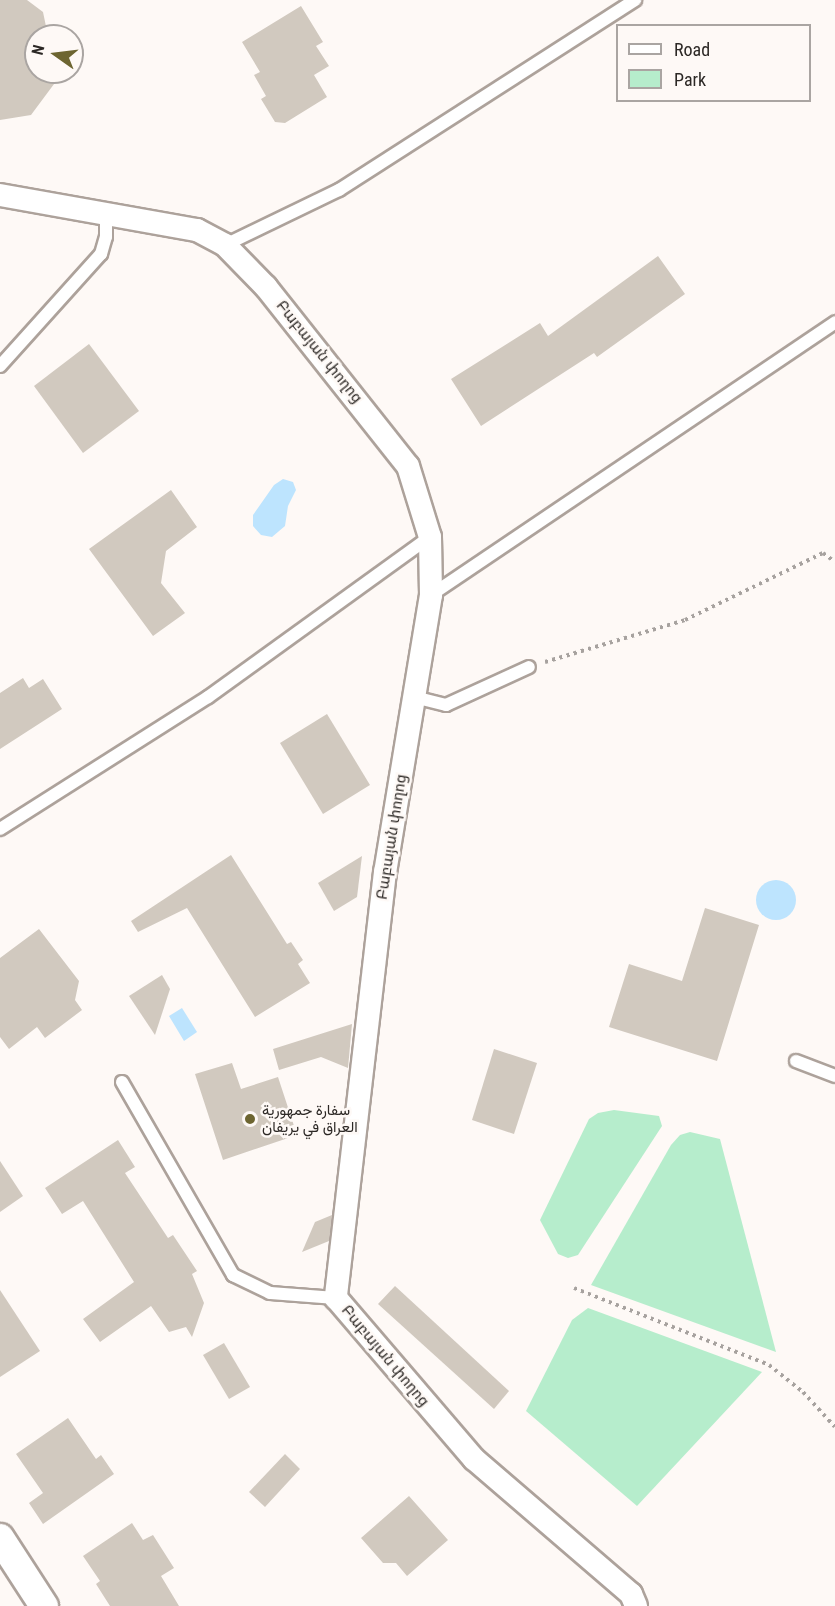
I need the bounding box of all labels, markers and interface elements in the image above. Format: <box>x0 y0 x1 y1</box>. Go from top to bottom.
north arrow <box>24 24 84 84</box>
legend <box>616 24 811 102</box>
text: Road <box>674 39 710 60</box>
text: N <box>28 43 48 57</box>
text: Park <box>674 69 706 90</box>
street label: Բաբայան փողոց <box>272 297 366 407</box>
street label: Բաբայան փողոց <box>373 773 411 901</box>
place label: سفارة جمهورية العراق في يريفان <box>262 1101 358 1136</box>
marker: سفارة جمهورية العراق في يريفان <box>243 1112 257 1126</box>
street label: Բաբայան փողոց <box>337 1302 433 1410</box>

